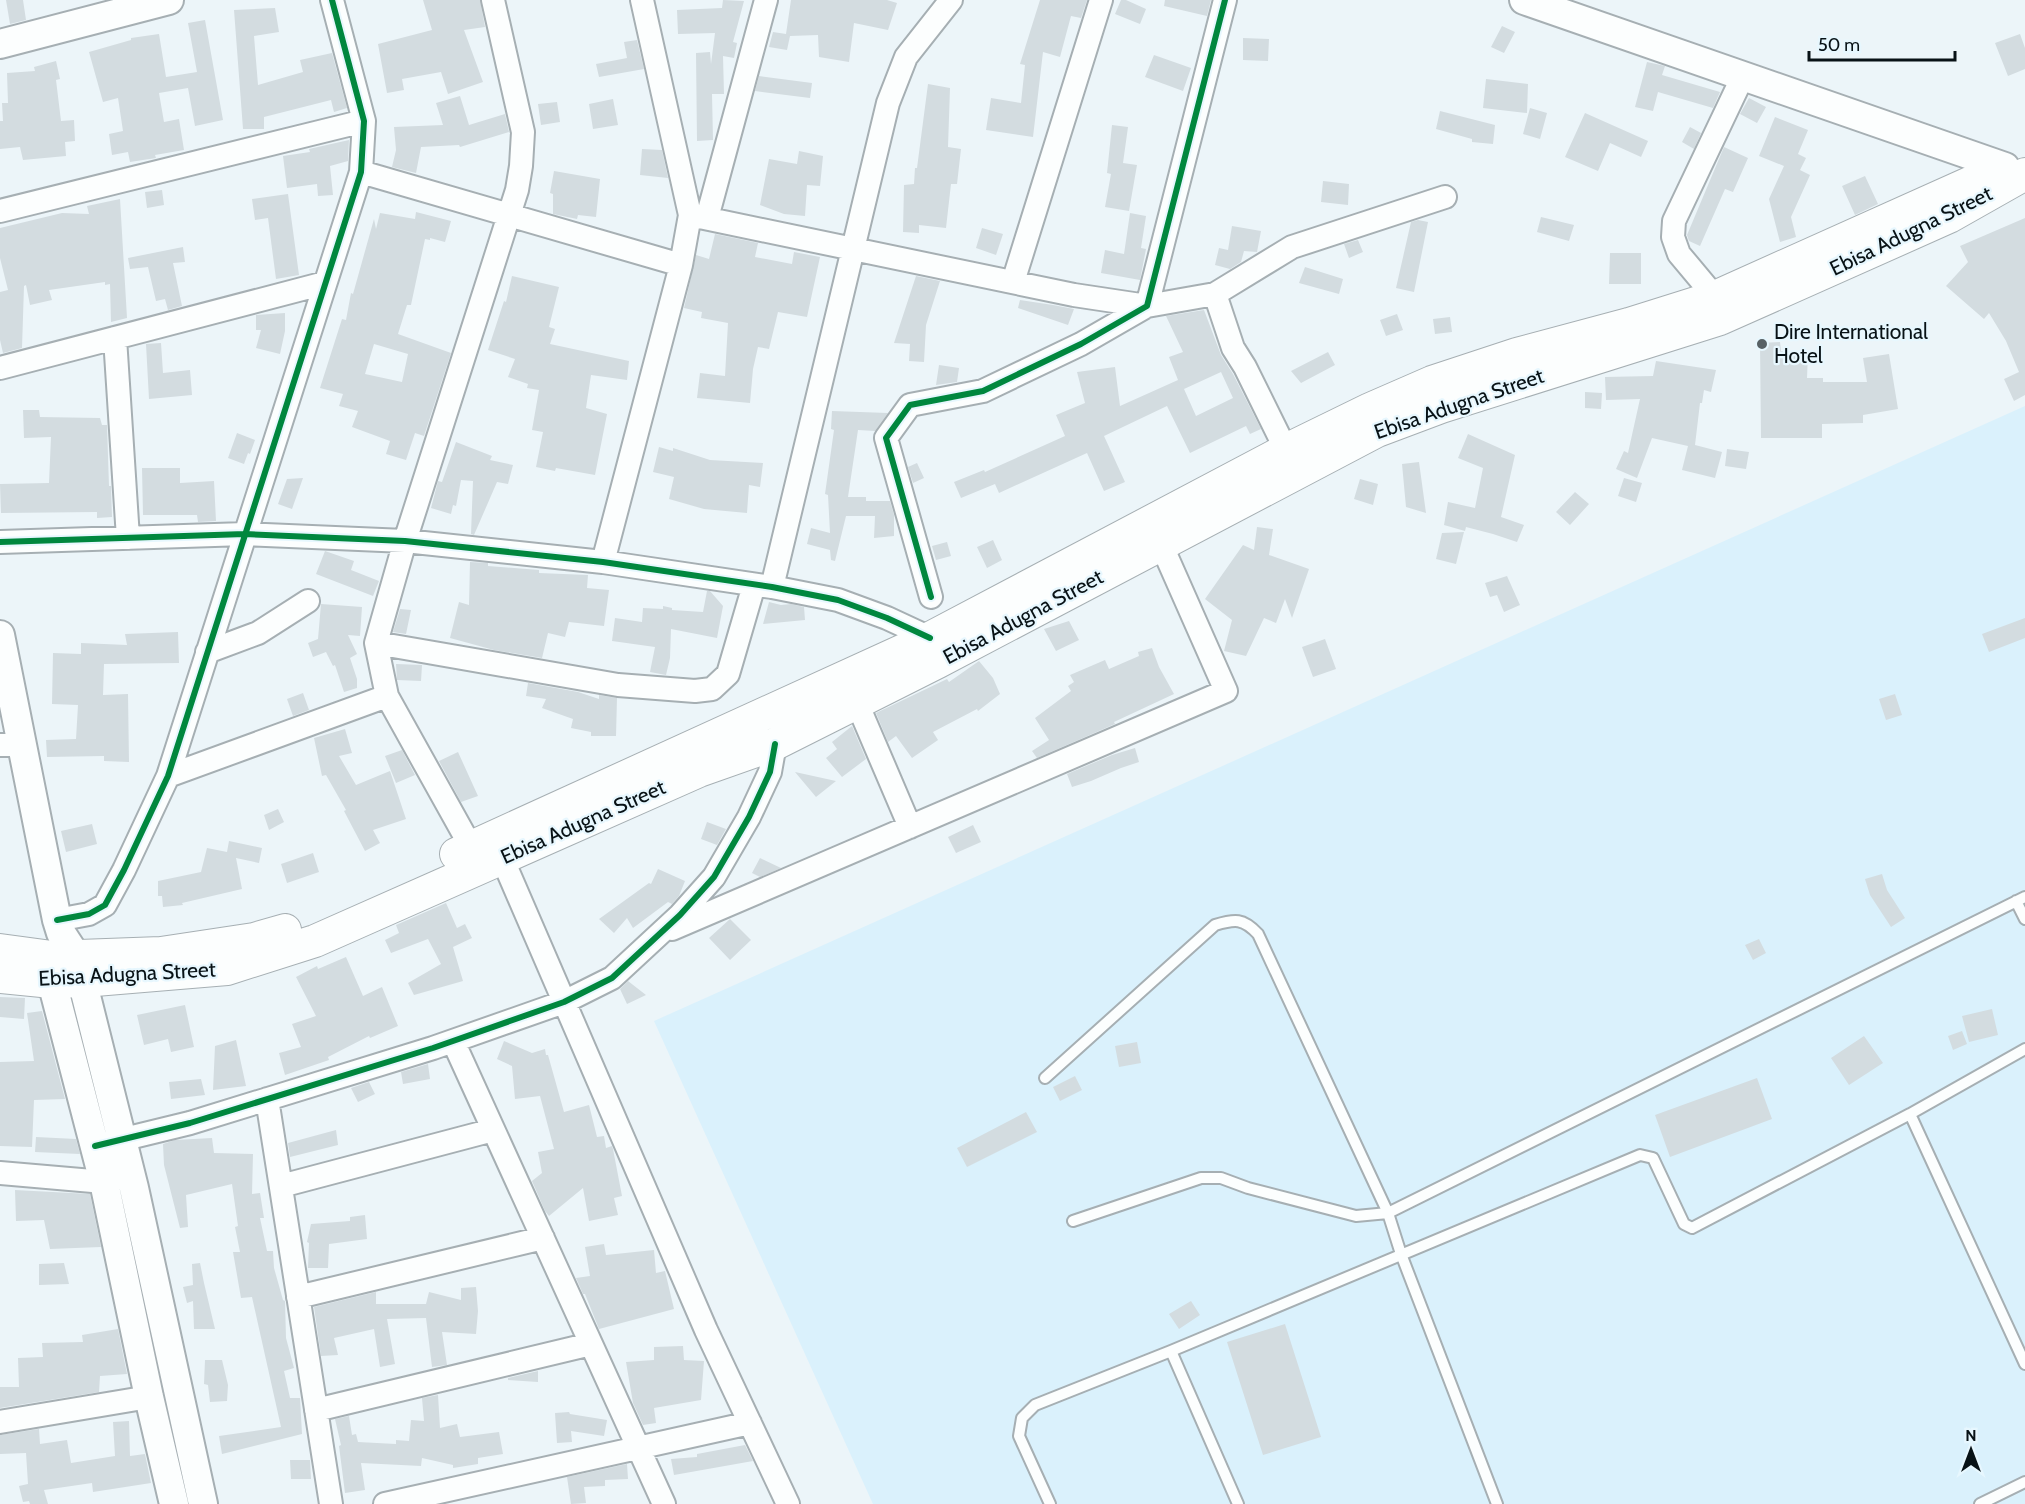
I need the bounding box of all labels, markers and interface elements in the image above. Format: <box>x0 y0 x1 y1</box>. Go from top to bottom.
scale bar <box>1809 24 1954 62</box>
text: 50 m <box>1818 34 1860 56</box>
street label: Ebisa Adugna Street <box>1825 180 1996 281</box>
place label: Dire International Hotel <box>1774 319 1928 368</box>
marker: Dire International Hotel <box>1755 337 1769 351</box>
street label: Ebisa Adugna Street <box>1371 363 1547 444</box>
street label: Ebisa Adugna Street <box>939 564 1107 669</box>
street label: Ebisa Adugna Street <box>497 774 669 869</box>
street label: Ebisa Adugna Street <box>38 956 216 991</box>
north arrow <box>1941 1420 2001 1480</box>
text: N <box>1965 1426 1977 1445</box>

